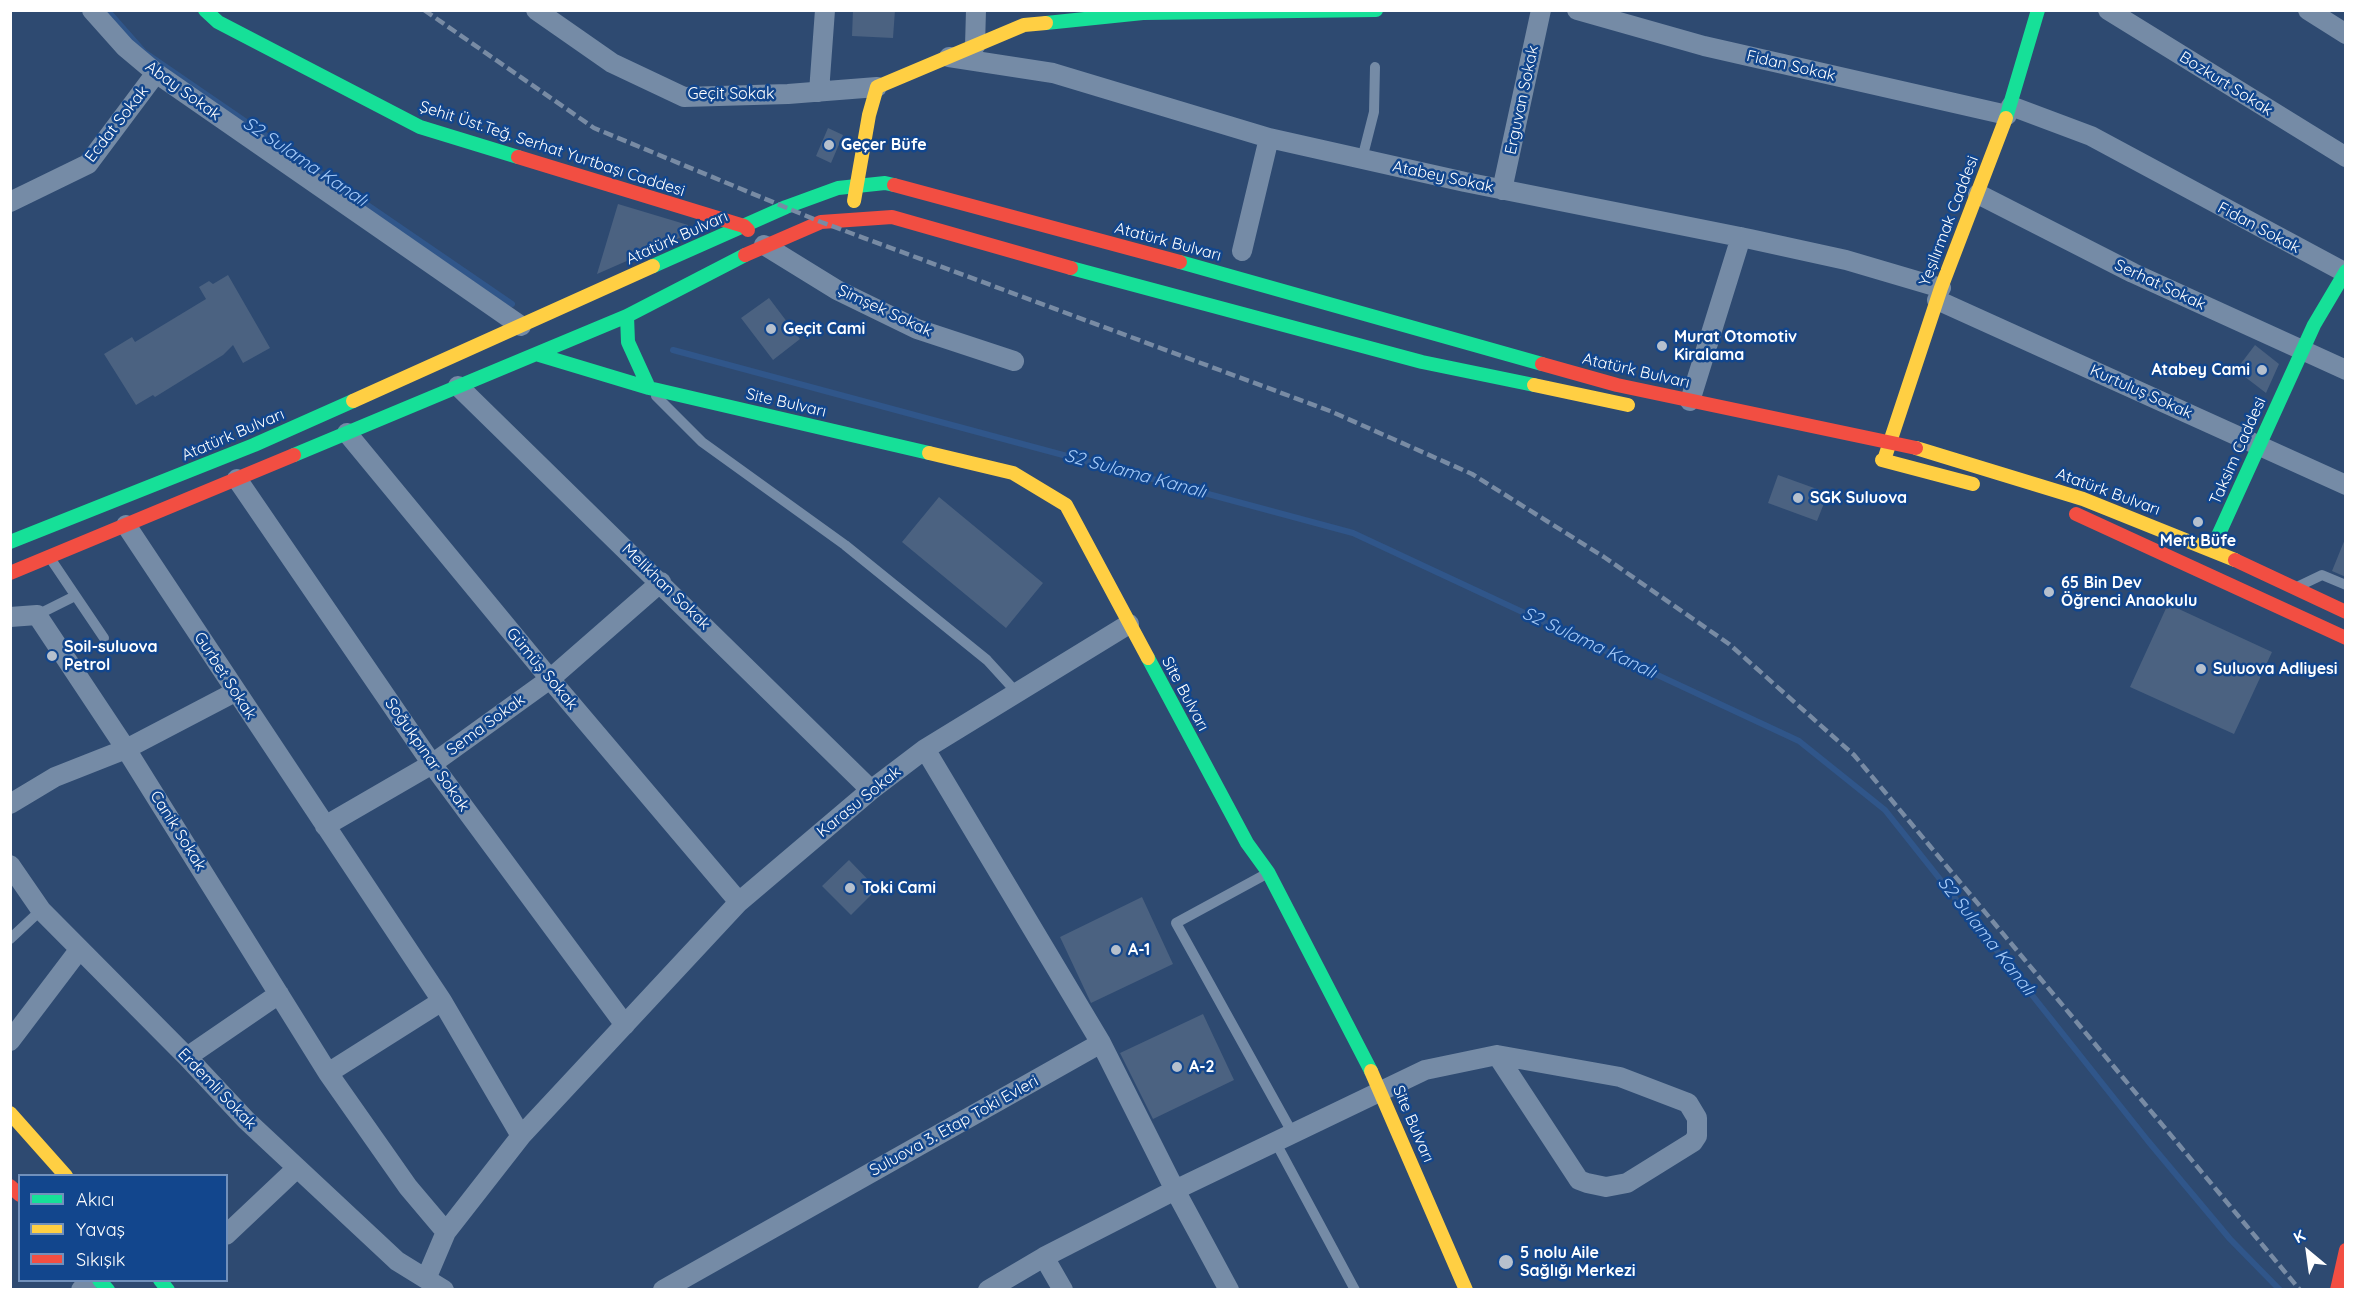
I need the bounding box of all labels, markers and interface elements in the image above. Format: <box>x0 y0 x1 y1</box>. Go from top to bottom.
street label: Erguvan Sokak <box>1501 44 1543 156</box>
street label: Fidan Sokak <box>1745 46 1837 86</box>
street label: Bozkurt Sokak <box>2176 48 2276 120</box>
street label: Abay Sokak <box>142 57 224 125</box>
street label: Ecdat Sokak <box>81 82 153 166</box>
street label: Geçit Sokak <box>687 84 775 104</box>
street label: Şehit Üst.Teğ. Serhat Yurtbaşı Caddesi <box>417 97 687 201</box>
water label: S2 Sulama Kanalı <box>239 113 371 211</box>
place label: Geçer Büfe <box>841 135 927 155</box>
marker: Geçer Büfe <box>822 138 836 152</box>
street label: Yeşilırmak Caddesi <box>1915 153 1983 289</box>
street label: Atabey Sokak <box>1391 157 1495 197</box>
street label: Fidan Sokak <box>2214 198 2304 258</box>
street label: Atatürk Bulvarı <box>623 207 731 269</box>
street label: Atatürk Bulvarı <box>1113 219 1223 265</box>
street label: Serhat Sokak <box>2111 256 2209 314</box>
street label: Şimşek Sokak <box>835 281 935 341</box>
place label: Geçit Cami <box>783 319 865 339</box>
marker: Geçit Cami <box>764 322 778 336</box>
place label: Murat Otomotiv Kiralama <box>1674 327 1797 365</box>
marker: Murat Otomotiv Kiralama <box>1655 339 1669 353</box>
street label: Atatürk Bulvarı <box>1580 349 1692 393</box>
place label: Atabey Cami <box>2151 360 2250 380</box>
street label: Kurtuluş Sokak <box>2087 361 2195 423</box>
marker: Atabey Cami <box>2255 363 2269 377</box>
street label: Site Bulvarı <box>744 384 828 422</box>
street label: Taksim Caddesi <box>2206 394 2270 508</box>
street label: Atatürk Bulvarı <box>179 405 287 465</box>
water label: S2 Sulama Kanalı <box>1062 445 1208 503</box>
street label: Atatürk Bulvarı <box>2053 464 2163 520</box>
place label: SGK Suluova <box>1810 488 1907 508</box>
marker: SGK Suluova <box>1791 491 1805 505</box>
marker: Mert Büfe <box>2191 515 2205 529</box>
place label: Mert Büfe <box>2160 531 2236 551</box>
street label: Melikhan Sokak <box>618 540 714 634</box>
place label: 65 Bin Dev Öğrenci Anaokulu <box>2061 573 2197 611</box>
marker: 65 Bin Dev Öğrenci Anaokulu <box>2042 585 2056 599</box>
water label: S2 Sulama Kanalı <box>1519 603 1659 683</box>
street label: Gümüş Sokak <box>502 624 582 714</box>
street label: Gurbet Sokak <box>190 629 260 723</box>
place label: Soil-suluova Petrol <box>64 637 158 675</box>
marker: Soil-suluova Petrol <box>45 649 59 663</box>
street label: Site Bulvarı <box>1157 653 1213 735</box>
place label: Suluova Adliyesi <box>2213 659 2338 679</box>
marker: Suluova Adliyesi <box>2194 662 2208 676</box>
street label: Sema Sokak <box>443 690 529 760</box>
street label: Soğukpınar Sokak <box>381 694 473 816</box>
street label: Karasu Sokak <box>813 762 905 842</box>
street label: Canik Sokak <box>146 787 210 875</box>
water label: S2 Sulama Kanalı <box>1933 872 2039 1000</box>
place label: Toki Cami <box>862 878 936 898</box>
marker: Toki Cami <box>843 881 857 895</box>
place label: A-1 <box>1128 940 1150 960</box>
marker: A-1 <box>1109 943 1123 957</box>
street label: Erdemli Sokak <box>174 1045 260 1133</box>
place label: A-2 <box>1189 1057 1215 1077</box>
marker: A-2 <box>1170 1060 1184 1074</box>
street label: Suluova 3. Etap Toki Evleri <box>866 1072 1042 1180</box>
street label: Site Bulvarı <box>1388 1083 1438 1165</box>
legend <box>18 1174 228 1282</box>
text: Akıcı <box>76 1188 114 1211</box>
text: Yavaş <box>76 1218 125 1241</box>
north arrow <box>2278 1222 2338 1282</box>
text: K <box>2290 1225 2309 1248</box>
place label: 5 nolu Aile Sağlığı Merkezi <box>1520 1243 1636 1281</box>
text: Sıkışık <box>76 1248 125 1271</box>
marker: 5 nolu Aile Sağlığı Merkezi <box>1497 1253 1515 1271</box>

